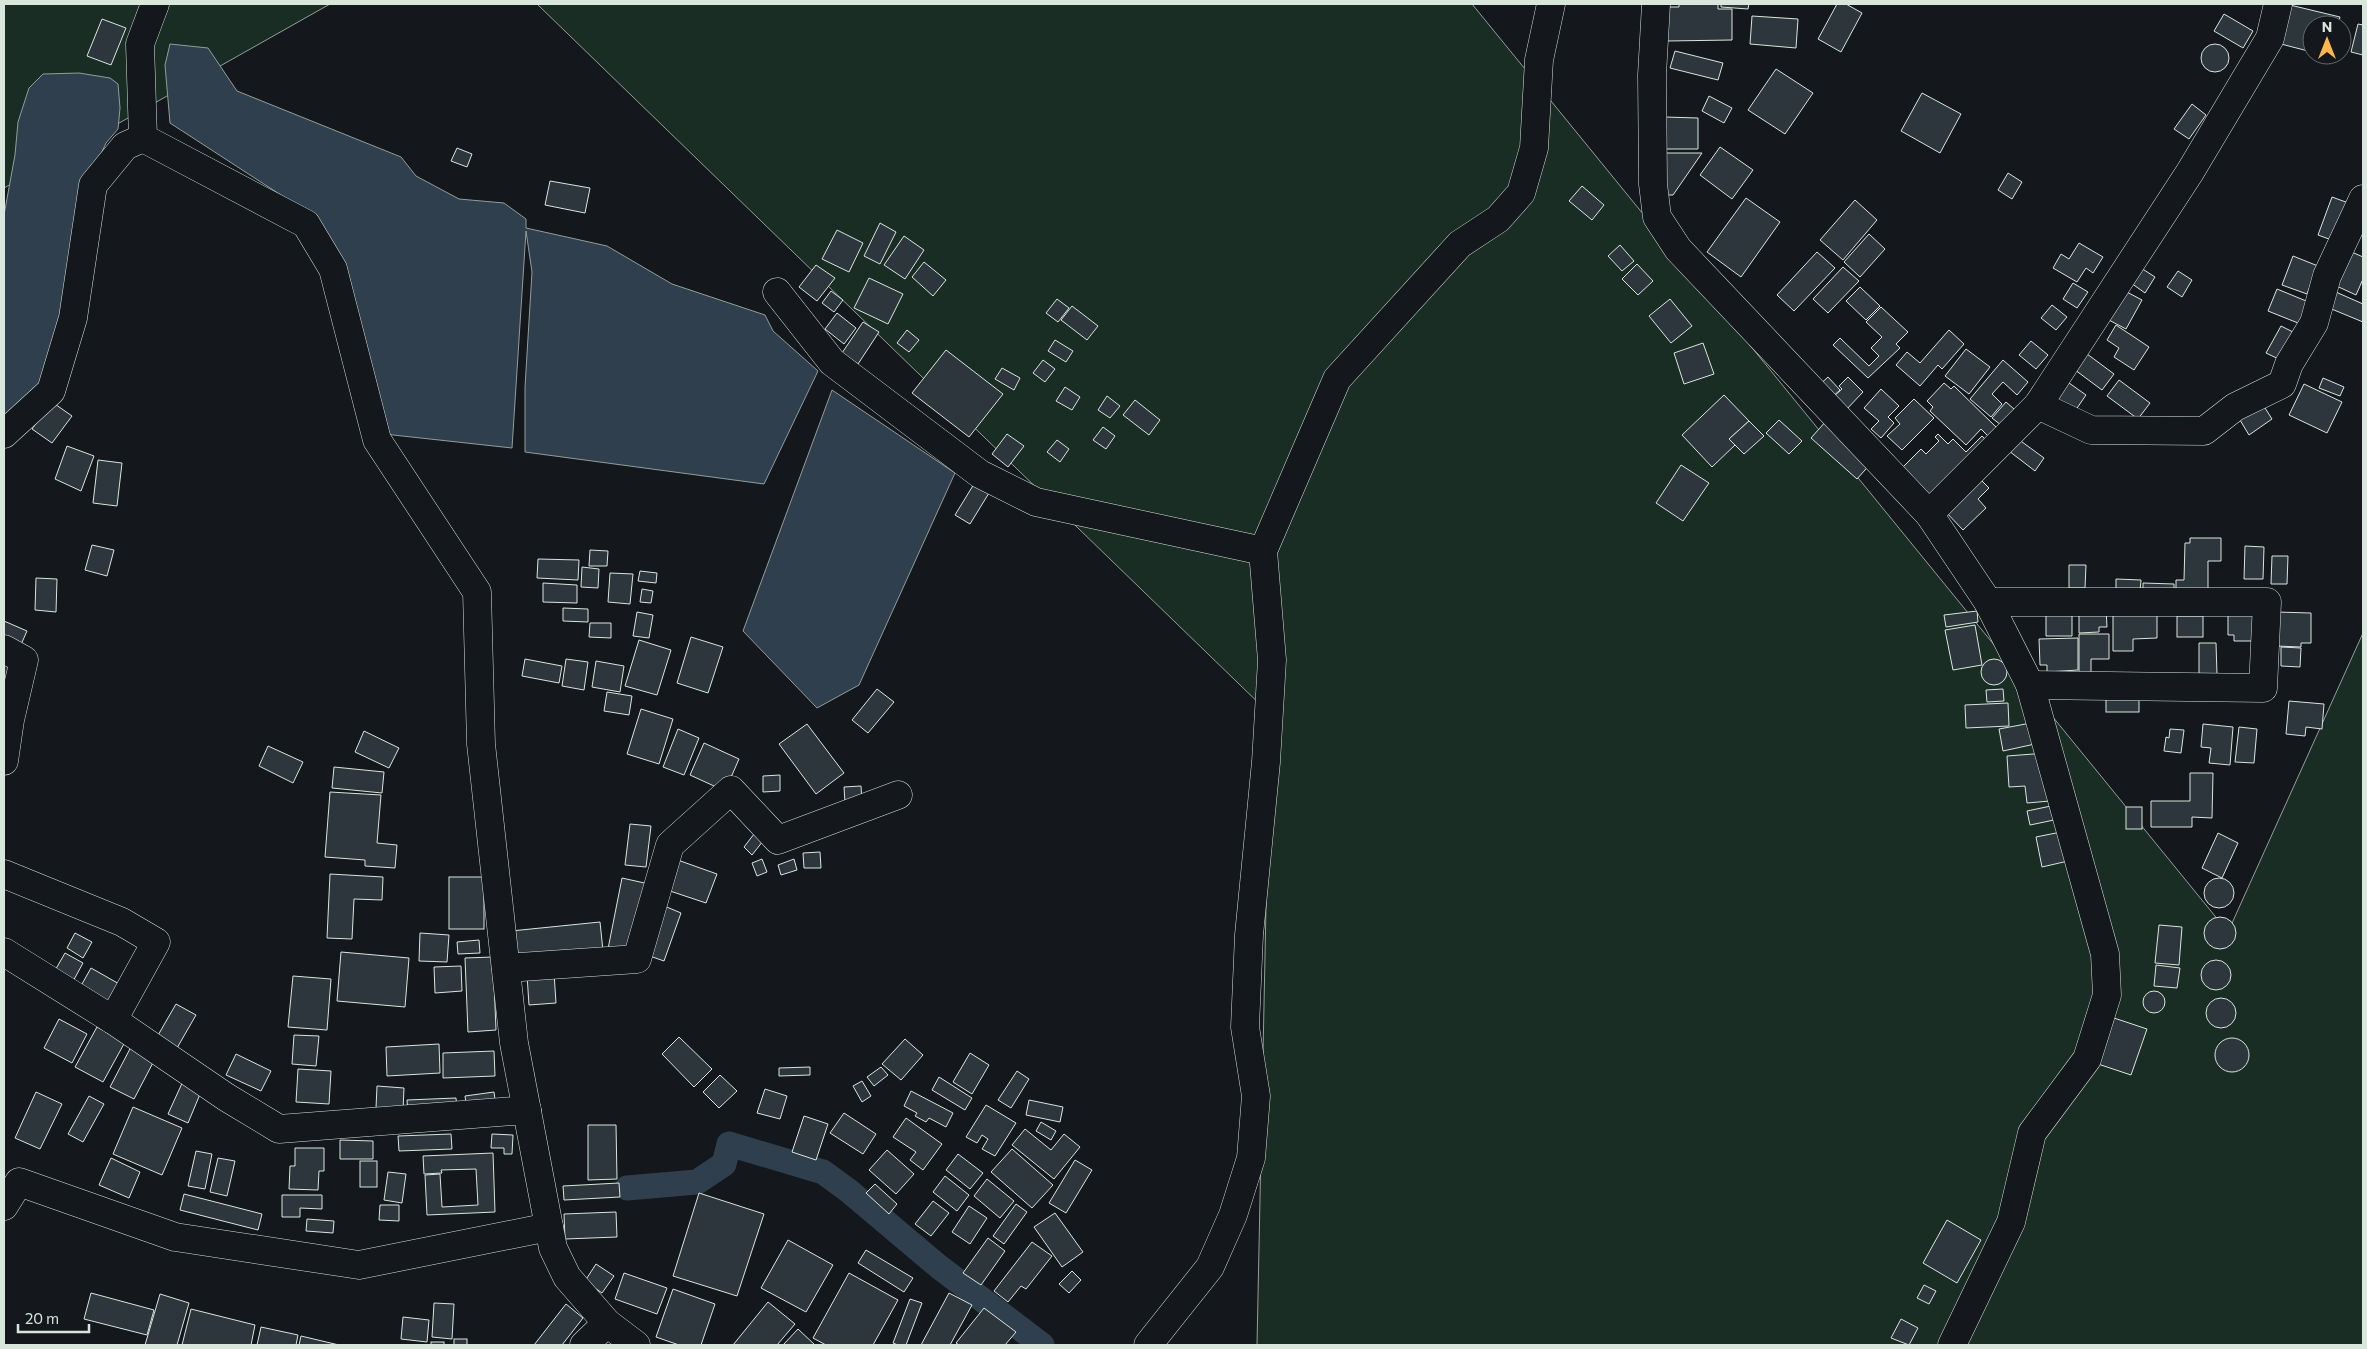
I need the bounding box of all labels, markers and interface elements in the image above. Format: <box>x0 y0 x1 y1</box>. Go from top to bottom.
north arrow <box>2302 15 2352 65</box>
text: N <box>2322 18 2332 35</box>
scale bar <box>18 1302 89 1334</box>
text: 20 m <box>25 1309 59 1327</box>

